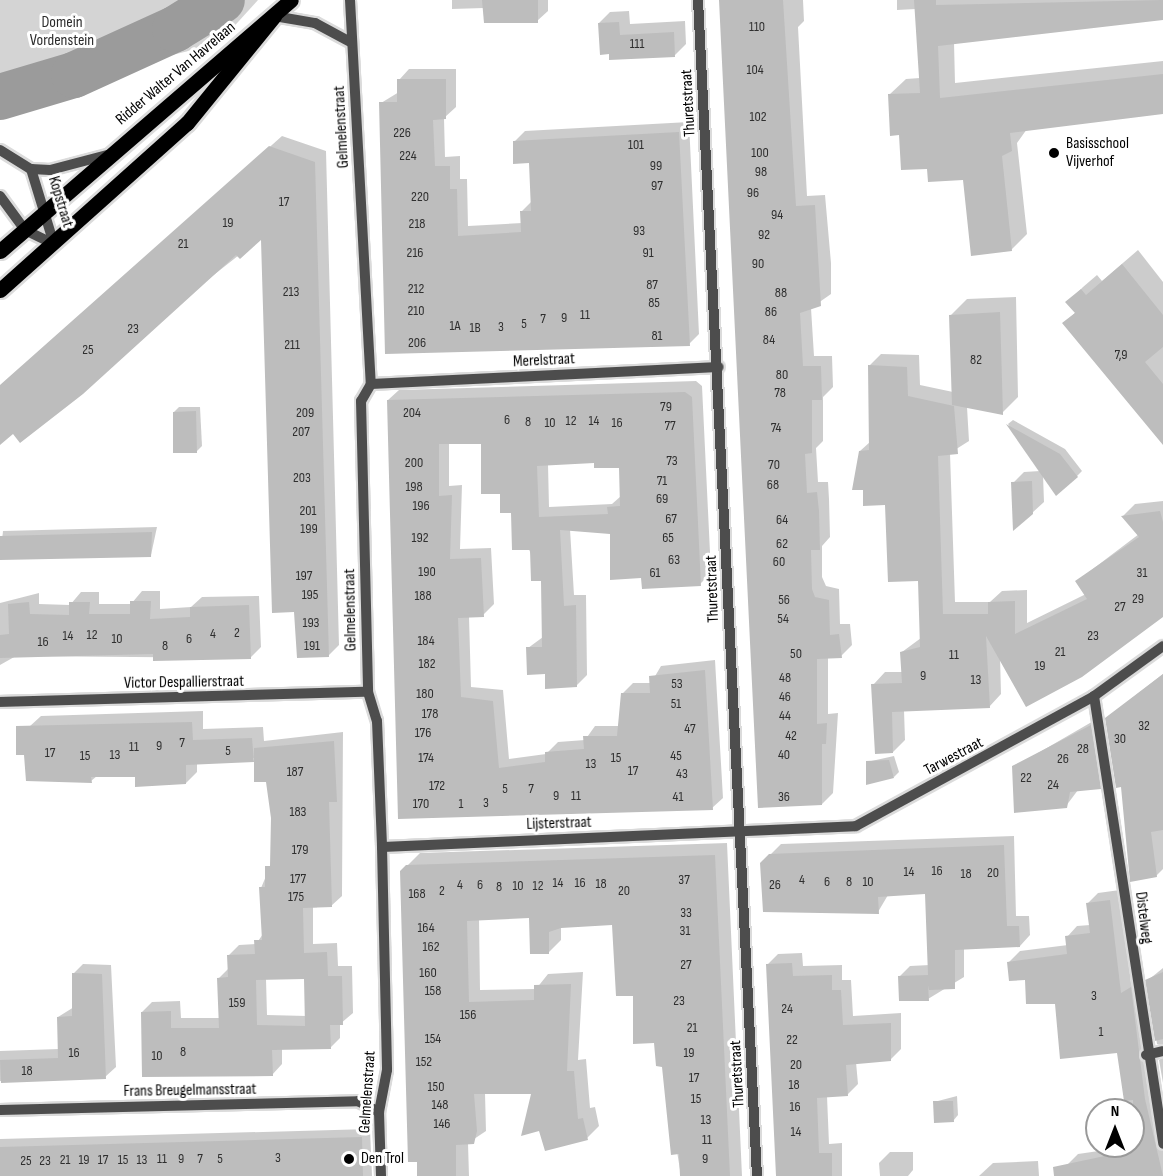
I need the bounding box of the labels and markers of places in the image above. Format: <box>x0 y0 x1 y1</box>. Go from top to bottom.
place label: Basisschool Vijverhof <box>1066 134 1129 172</box>
marker: Basisschool Vijverhof <box>1047 146 1061 160</box>
place label: Den Trol <box>361 1149 404 1169</box>
marker: Den Trol <box>342 1152 356 1166</box>

